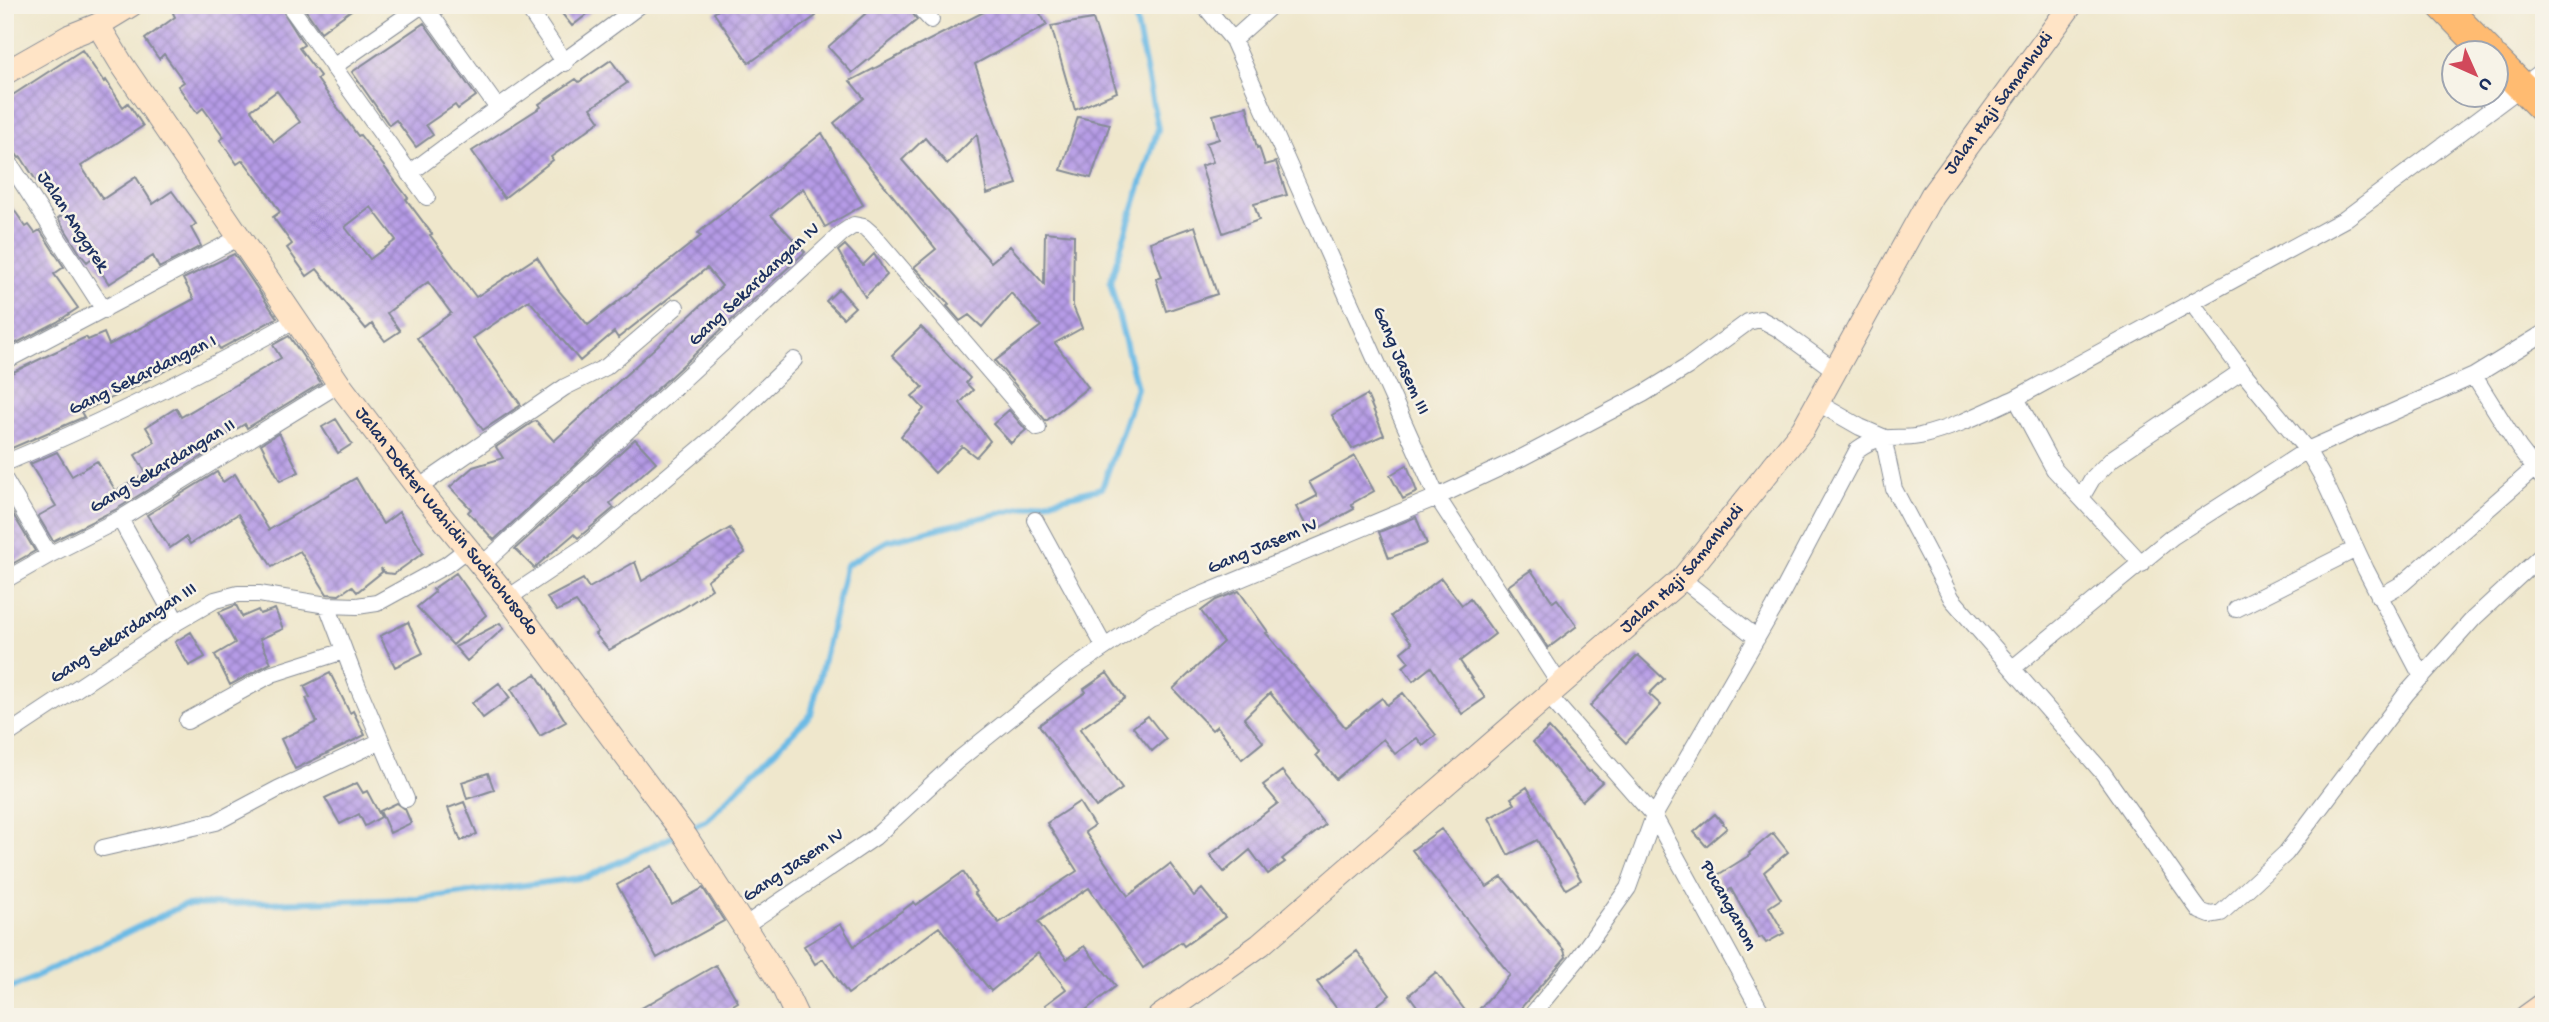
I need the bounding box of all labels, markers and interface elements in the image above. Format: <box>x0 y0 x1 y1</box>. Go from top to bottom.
street label: Jalan Haji Samanhudi <box>1939 27 2059 179</box>
north arrow <box>2440 38 2510 108</box>
text: U <box>2473 72 2497 96</box>
street label: Jalan Anggrek <box>31 167 114 278</box>
street label: Gang Sekardangan IV <box>684 218 826 352</box>
street label: Gang Jasem III <box>1366 303 1434 419</box>
street label: Gang Sekardangan I <box>65 330 221 422</box>
street label: Jalan Dokter Wahidin Sudirohusodo <box>349 403 544 641</box>
street label: Gang Sekardangan II <box>86 414 240 520</box>
street label: Jalan Haji Samanhudi <box>1615 499 1749 639</box>
street label: Gang Jasem IV <box>1204 513 1322 581</box>
street label: Gang Sekardangan III <box>46 578 202 690</box>
street label: Gang Jasem IV <box>739 824 849 908</box>
street label: Pucanganom <box>1693 856 1762 955</box>

